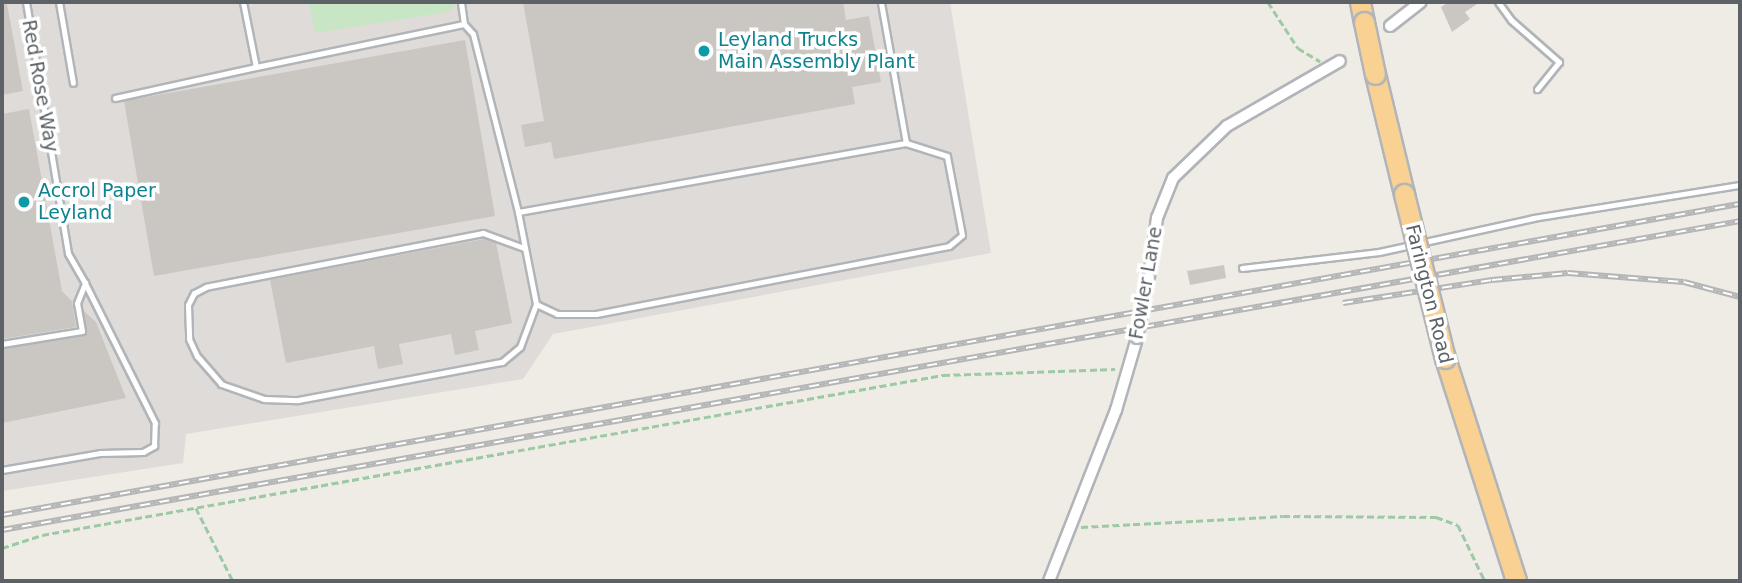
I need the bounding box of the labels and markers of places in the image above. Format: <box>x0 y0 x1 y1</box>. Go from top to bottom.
place label: Leyland Trucks Main Assembly Plant <box>718 29 915 73</box>
marker: Leyland Trucks Main Assembly Plant <box>696 43 712 59</box>
place label: Accrol Paper Leyland <box>38 180 156 224</box>
marker: Accrol Paper Leyland <box>16 194 32 210</box>

